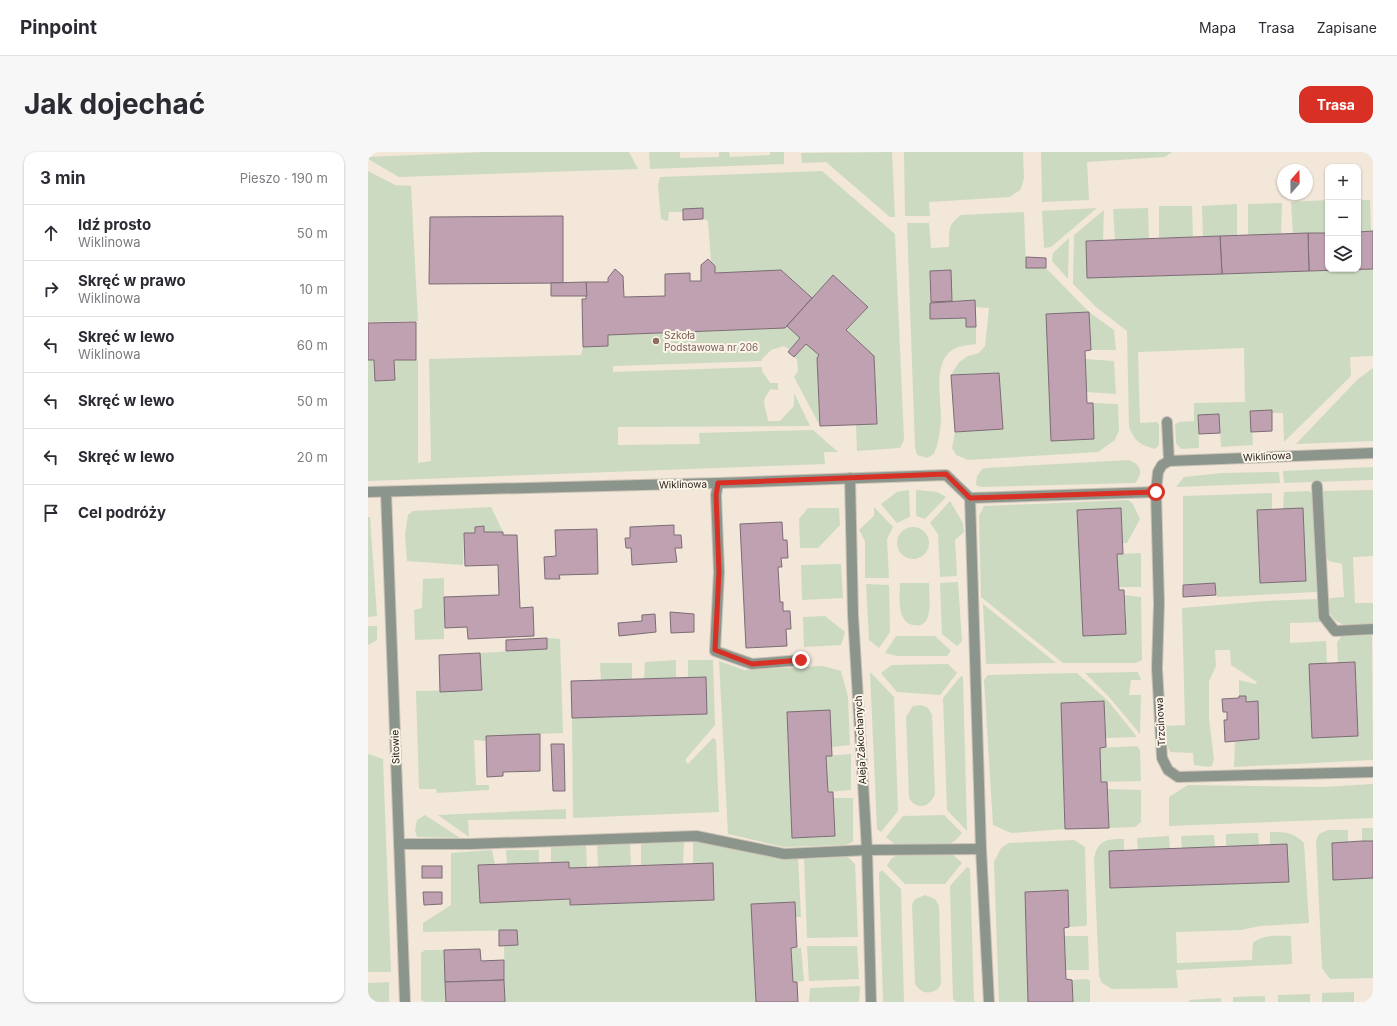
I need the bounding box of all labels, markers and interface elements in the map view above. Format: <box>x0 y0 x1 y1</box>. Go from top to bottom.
text: Pinpoint <box>20 16 97 39</box>
text: Mapa <box>1199 19 1236 36</box>
text: Trasa <box>1258 19 1295 36</box>
text: Zapisane <box>1317 19 1377 36</box>
button: Trasa <box>1299 86 1373 123</box>
text: Jak dojechać <box>24 87 205 121</box>
north arrow <box>1277 164 1313 200</box>
map controls <box>1325 164 1361 272</box>
button: + <box>1325 164 1361 200</box>
text: 3 min <box>40 168 86 188</box>
text: Pieszo · 190 m <box>240 170 328 186</box>
button: − <box>1325 200 1361 236</box>
text: Idź prosto <box>78 215 151 234</box>
icon: ahead <box>40 222 62 244</box>
text: 50 m <box>297 225 328 241</box>
text: Wiklinowa <box>78 234 141 250</box>
button: layers <box>1325 236 1361 272</box>
text: Skręć w prawo <box>78 271 186 290</box>
icon: right <box>40 278 62 300</box>
text: 10 m <box>299 281 328 297</box>
text: Wiklinowa <box>78 290 141 306</box>
text: Skręć w lewo <box>78 327 174 346</box>
place label: Szkoła Podstawowa nr 206 <box>664 329 758 353</box>
icon: left <box>40 334 62 356</box>
marker: Szkoła Podstawowa nr 206 <box>651 336 661 346</box>
text: 60 m <box>297 337 328 353</box>
text: Wiklinowa <box>78 346 141 362</box>
icon: left <box>40 390 62 412</box>
text: Skręć w lewo <box>78 391 174 410</box>
text: 50 m <box>297 393 328 409</box>
icon: left <box>40 446 62 468</box>
text: Skręć w lewo <box>78 447 174 466</box>
text: 20 m <box>297 449 328 465</box>
street label: Wiklinowa <box>1243 449 1291 463</box>
street label: Wiklinowa <box>659 478 707 490</box>
route start <box>1147 483 1165 501</box>
icon: arrive <box>40 502 62 524</box>
text: Cel podróży <box>78 503 166 522</box>
route end <box>792 651 810 669</box>
street label: Aleja Zakochanych <box>852 695 868 785</box>
street label: Trzcinowa <box>1153 697 1167 747</box>
street label: Sitowie <box>388 730 402 764</box>

